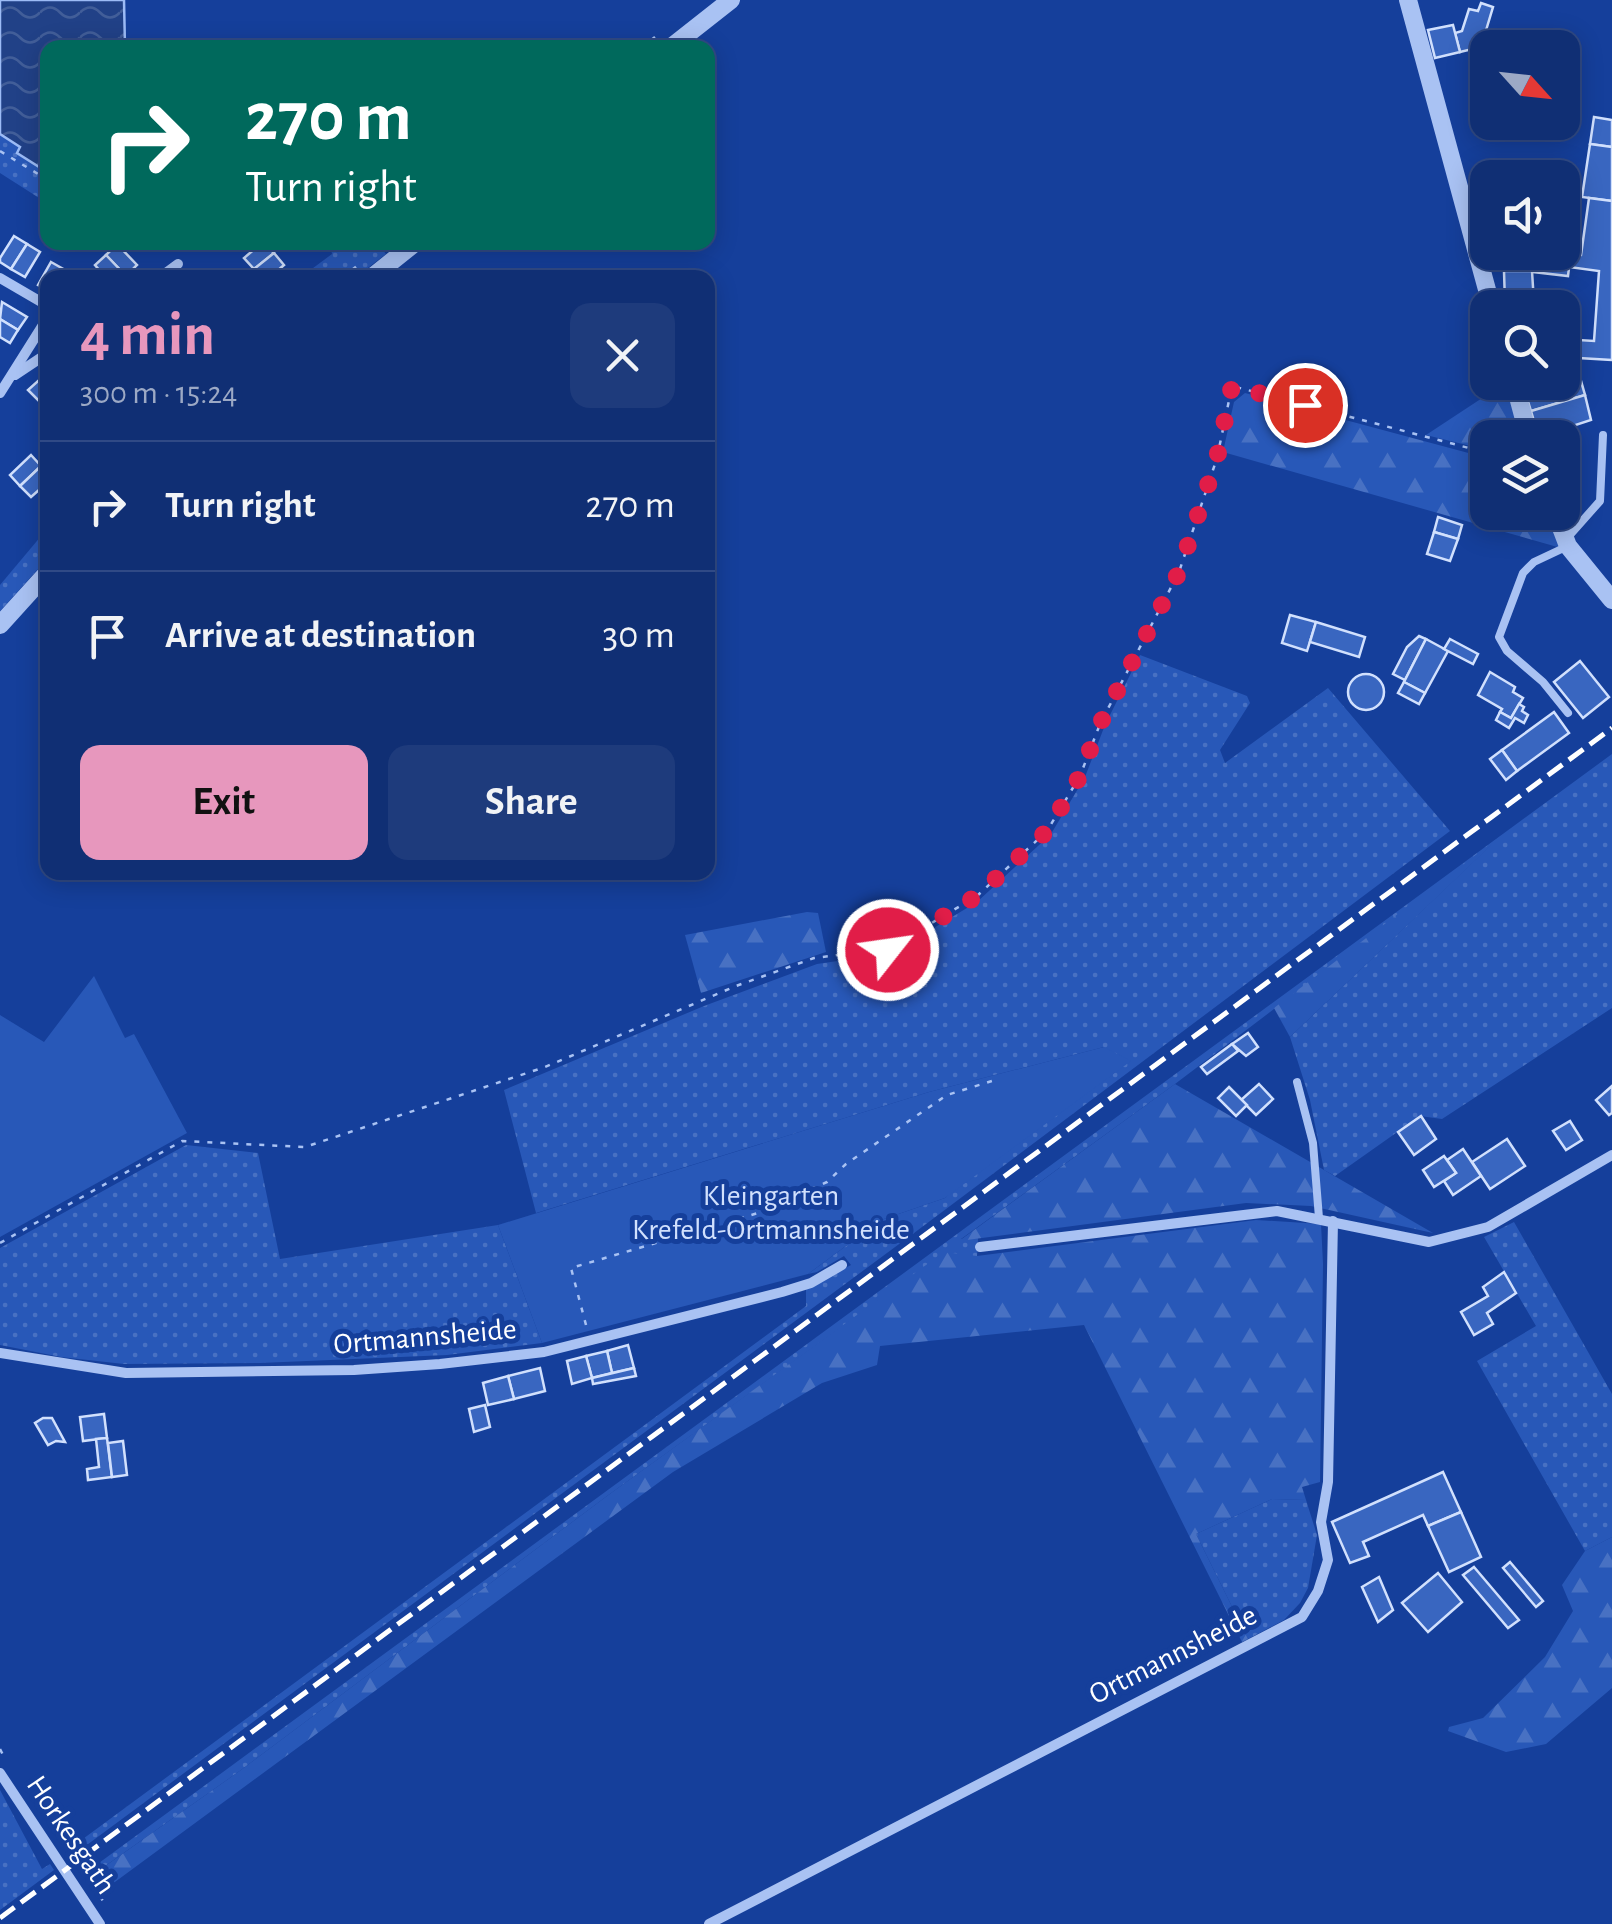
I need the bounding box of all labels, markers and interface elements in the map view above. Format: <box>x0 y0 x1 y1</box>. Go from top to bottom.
north arrow <box>1470 30 1580 140</box>
map controls <box>1470 30 1580 530</box>
icon: right <box>80 80 210 210</box>
text: 270 m <box>245 83 412 153</box>
button: sound <box>1470 160 1580 270</box>
text: Turn right <box>245 165 417 210</box>
button: search <box>1470 290 1580 400</box>
button: close <box>570 303 675 408</box>
text: 4 min <box>80 306 215 366</box>
pin <box>1263 363 1348 448</box>
text: 300 m · 15:24 <box>80 377 237 409</box>
icon: arrive <box>1278 378 1333 433</box>
button: layers <box>1470 420 1580 530</box>
icon: right <box>80 479 135 534</box>
text: Turn right <box>165 487 315 525</box>
text: 270 m <box>585 487 675 525</box>
icon: arrive <box>80 609 135 664</box>
text: Arrive at destination <box>165 617 476 655</box>
text: 30 m <box>603 617 675 655</box>
button: Exit <box>80 745 368 860</box>
button: Share <box>388 745 675 860</box>
position arrow <box>836 898 940 1002</box>
park label: Kleingarten Krefeld-Ortmannsheide <box>632 1181 910 1245</box>
street label: Ortmannsheide <box>332 1314 518 1360</box>
street label: Ortmannsheide <box>1084 1600 1262 1710</box>
street label: Horkesgath <box>21 1770 121 1900</box>

